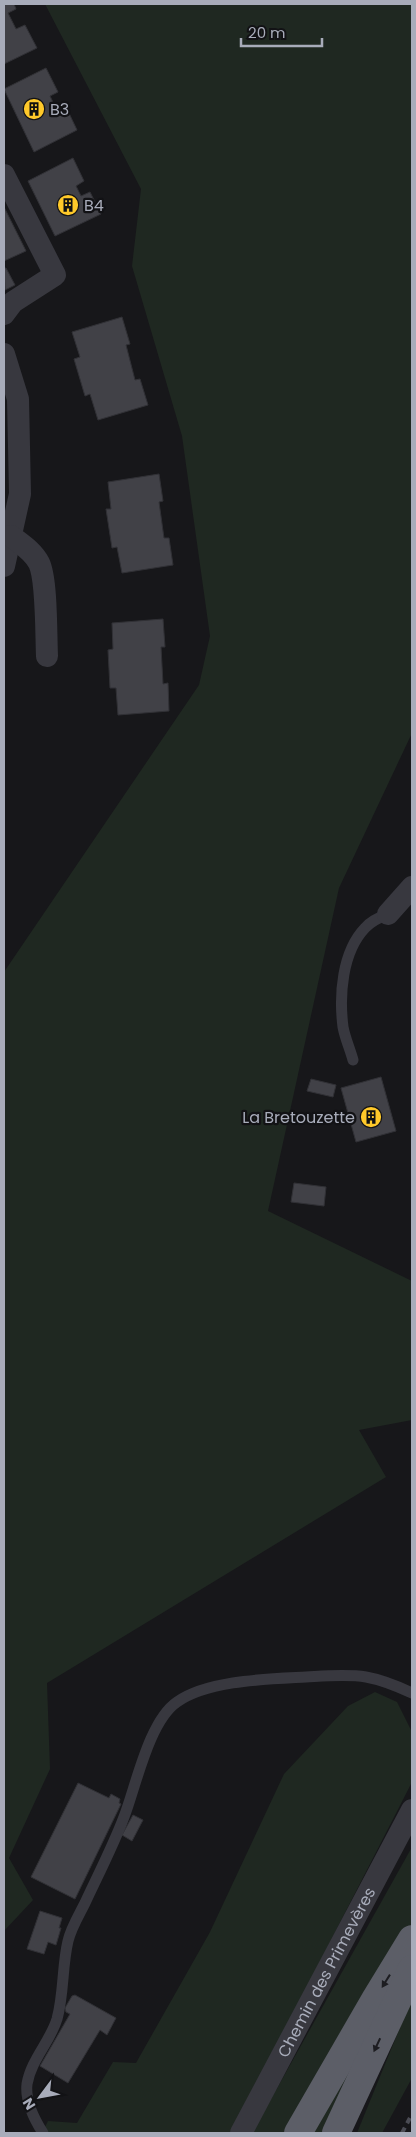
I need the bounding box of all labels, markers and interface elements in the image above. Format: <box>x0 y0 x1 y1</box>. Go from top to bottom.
scale bar <box>241 15 322 47</box>
text: 20 m <box>248 22 286 43</box>
building icon: B3 <box>22 97 46 121</box>
place label: B3 <box>50 98 69 121</box>
building icon: B4 <box>56 193 80 217</box>
place label: B4 <box>84 194 104 217</box>
building icon: La Bretouzette <box>359 1105 383 1129</box>
place label: La Bretouzette <box>242 1106 355 1129</box>
street label: Chemin des Primevères <box>272 1883 381 2061</box>
one-way arrow <box>382 1974 391 1987</box>
one-way arrow <box>373 2038 381 2052</box>
north arrow <box>15 2072 65 2122</box>
text: N <box>18 2094 40 2114</box>

